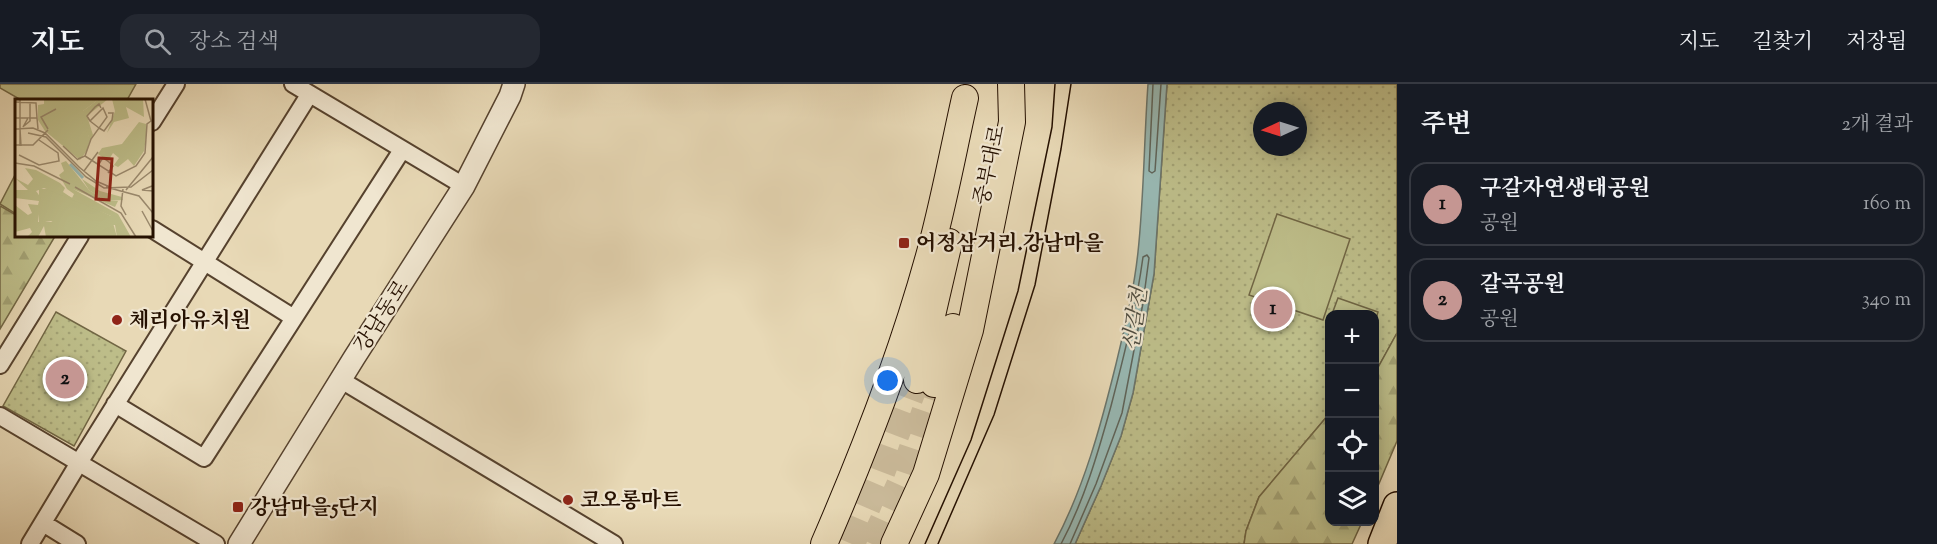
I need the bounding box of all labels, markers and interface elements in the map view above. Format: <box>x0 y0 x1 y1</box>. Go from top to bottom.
search box <box>120 14 540 68</box>
text: 지도 <box>30 24 84 64</box>
icon: search <box>141 25 174 58</box>
text: 장소 검색 <box>189 27 279 59</box>
text: 지도 <box>1679 28 1719 58</box>
text: 길찾기 <box>1752 28 1813 58</box>
text: 저장됨 <box>1846 28 1907 58</box>
inset map <box>15 99 153 237</box>
north arrow <box>1253 102 1307 156</box>
text: 주변 <box>1421 107 1471 144</box>
text: 2개 결과 <box>1841 111 1913 140</box>
street label: 중부대로 <box>968 123 1014 208</box>
text: 구갈자연생태공원 <box>1480 174 1650 206</box>
text: 1 <box>1439 190 1446 219</box>
text: 160 m <box>1863 190 1911 219</box>
text: 공원 <box>1480 210 1519 239</box>
place label: 어정삼거리.강남마을 <box>916 230 1104 260</box>
marker: 어정삼거리.강남마을 <box>897 236 911 250</box>
text: 갈곡공원 <box>1480 270 1565 302</box>
street label: 강남동로 <box>348 275 417 359</box>
water label: 신갈천 <box>1117 284 1157 353</box>
pin: 1 <box>1254 286 1292 332</box>
text: 2 <box>1438 286 1447 315</box>
text: 340 m <box>1862 286 1911 315</box>
text: 공원 <box>1480 306 1519 335</box>
place label: 체리아유치원 <box>129 307 251 337</box>
map controls <box>1325 310 1379 526</box>
button: + <box>1325 310 1379 364</box>
marker: 체리아유치원 <box>110 313 124 327</box>
pin: 2 <box>46 356 84 402</box>
button: − <box>1325 364 1379 418</box>
your location <box>873 366 902 395</box>
button: locate <box>1325 418 1379 472</box>
button: layers <box>1325 472 1379 526</box>
place label: 코오롱마트 <box>580 487 681 517</box>
marker: 코오롱마트 <box>561 493 575 507</box>
place label: 강남마을5단지 <box>250 494 379 524</box>
marker: 강남마을5단지 <box>231 500 245 514</box>

